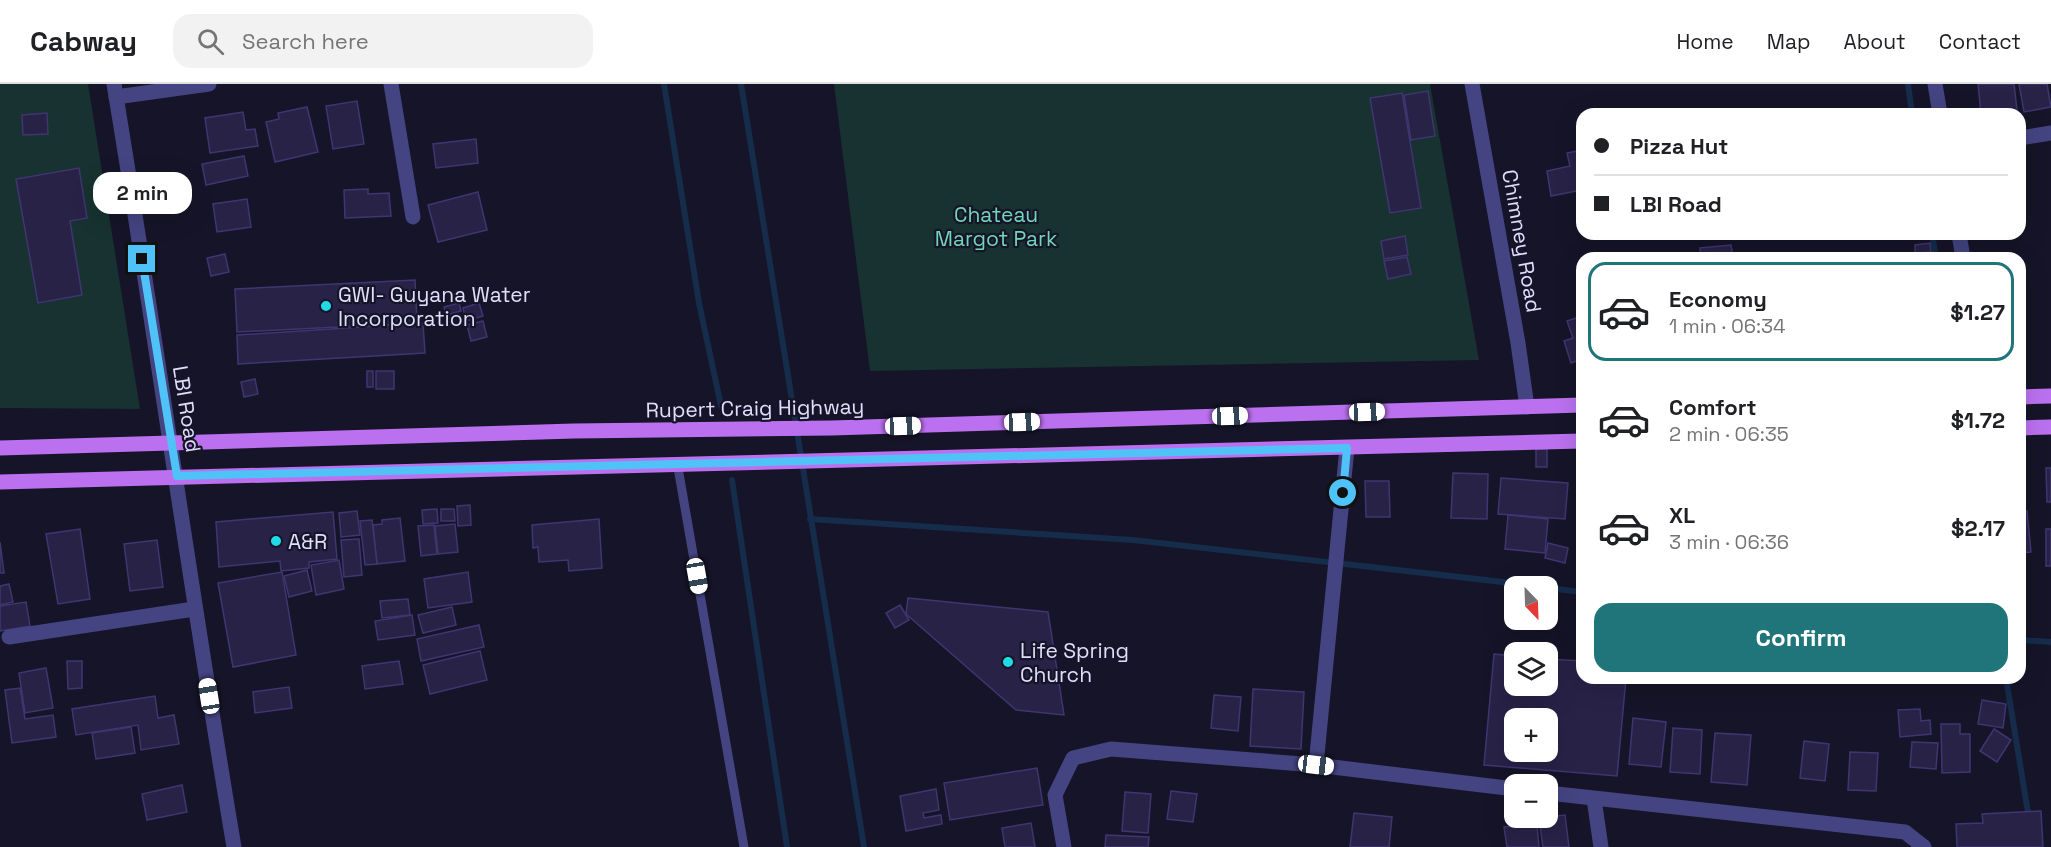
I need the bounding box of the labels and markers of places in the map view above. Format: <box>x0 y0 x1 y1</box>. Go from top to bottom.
place label: GWI- Guyana Water Incorporation <box>338 281 531 332</box>
marker: GWI- Guyana Water Incorporation <box>319 299 333 313</box>
place label: A&R <box>288 528 327 555</box>
marker: A&R <box>269 534 283 548</box>
place label: Life Spring Church <box>1020 637 1129 688</box>
marker: Life Spring Church <box>1001 655 1015 669</box>

